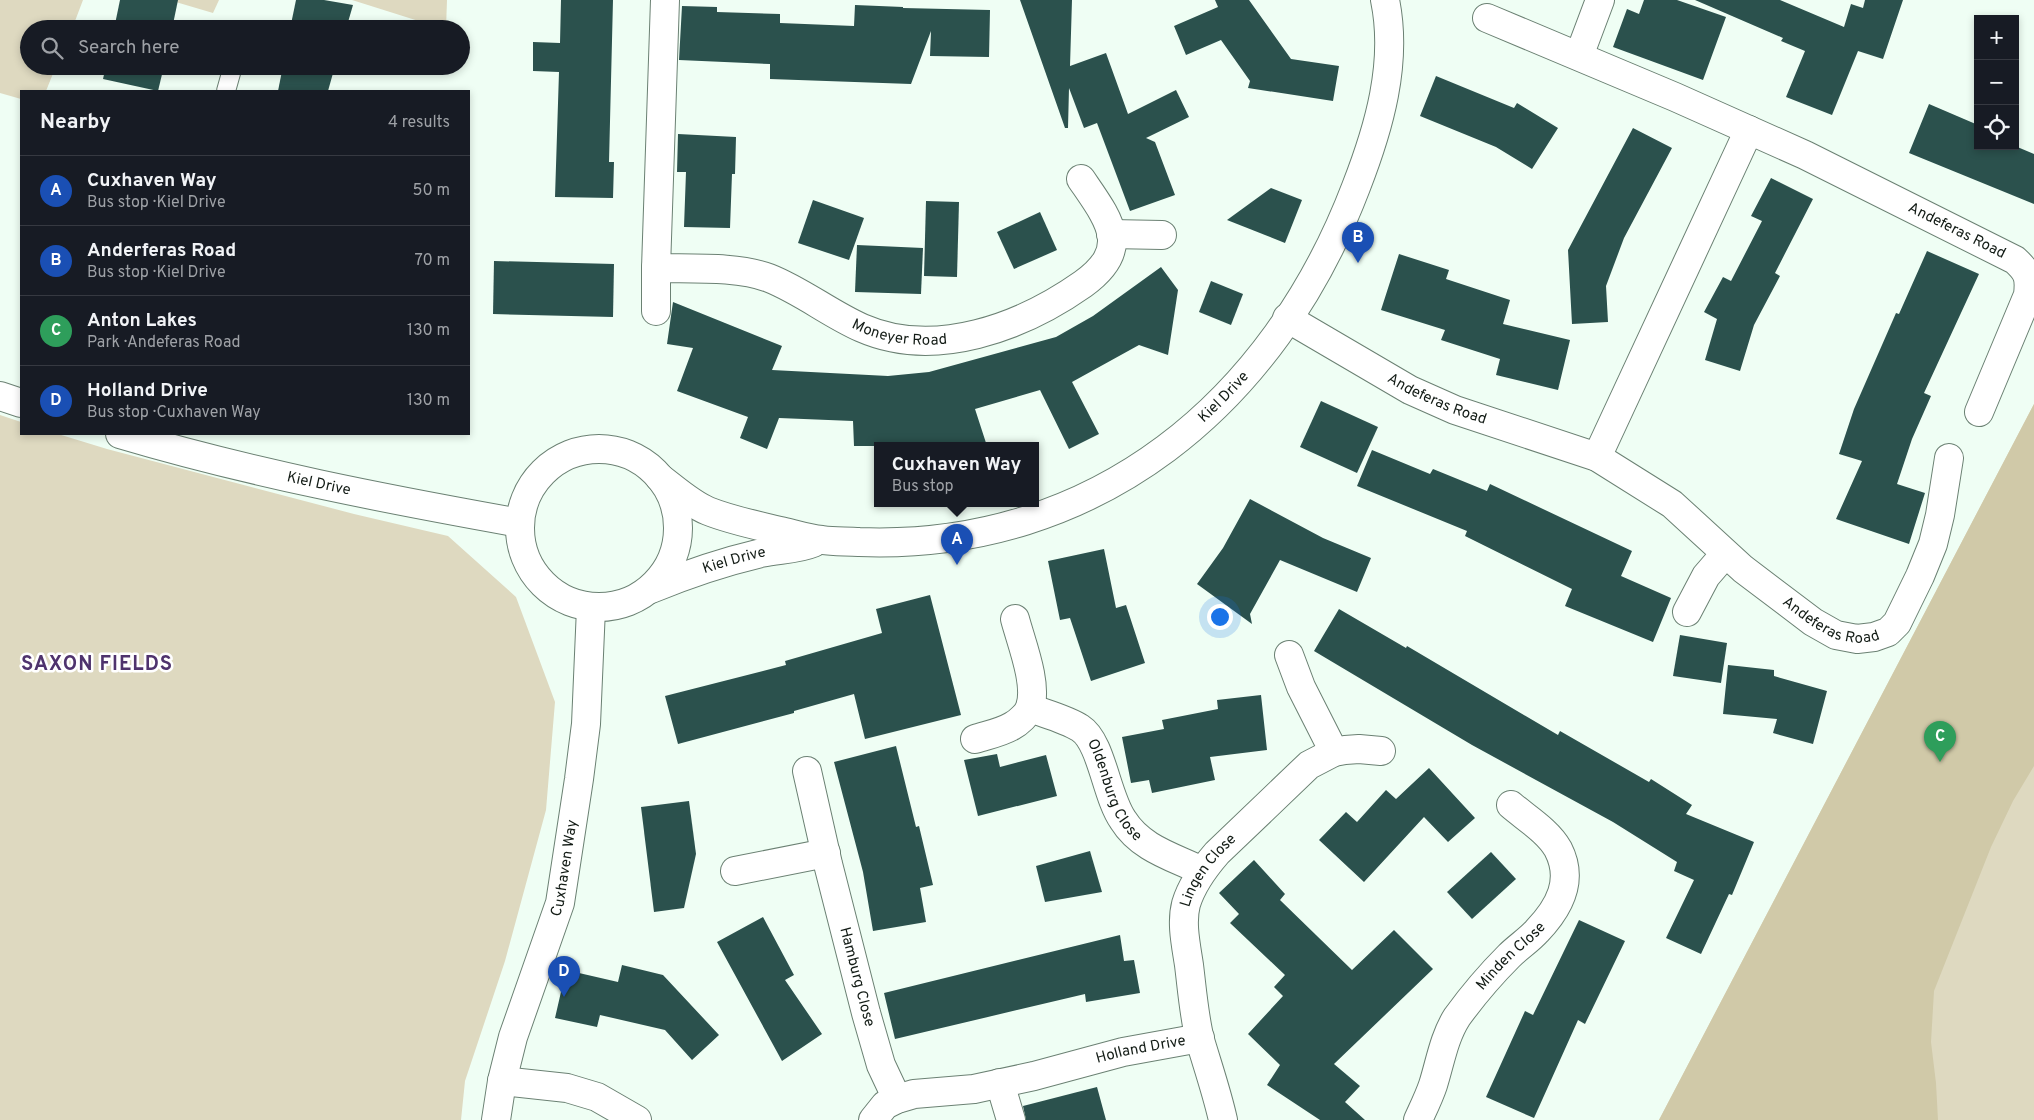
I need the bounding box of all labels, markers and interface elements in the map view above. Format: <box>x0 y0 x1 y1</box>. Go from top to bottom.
map controls <box>1974 15 2019 150</box>
button: + <box>1974 15 2019 60</box>
search box <box>20 20 470 75</box>
icon: search <box>38 34 66 62</box>
text: Search here <box>78 36 180 60</box>
button: − <box>1974 60 2019 105</box>
button: locate <box>1974 105 2019 150</box>
text: Nearby <box>40 109 111 136</box>
text: 4 results <box>388 113 450 133</box>
text: Cuxhaven Way <box>87 169 217 193</box>
text: A <box>50 181 62 201</box>
text: 50 m <box>413 181 450 201</box>
text: Bus stop · Kiel Drive <box>87 193 226 213</box>
street label: Andeferas Road <box>1905 199 2009 263</box>
pin: B <box>1342 222 1374 263</box>
text: Anderferas Road <box>87 239 236 263</box>
text: B <box>50 251 62 271</box>
text: 70 m <box>415 251 450 271</box>
text: Bus stop · Kiel Drive <box>87 263 226 283</box>
text: Anton Lakes <box>87 309 197 333</box>
street label: Moneyer Road <box>849 315 948 350</box>
text: C <box>51 321 61 341</box>
text: 130 m <box>407 321 450 341</box>
text: Park · Andeferas Road <box>87 333 241 353</box>
street label: Kiel Drive <box>1194 367 1253 427</box>
street label: Andeferas Road <box>1384 369 1489 429</box>
text: Holland Drive <box>87 379 208 403</box>
text: D <box>50 391 62 411</box>
text: 130 m <box>407 391 450 411</box>
text: Bus stop · Cuxhaven Way <box>87 403 261 423</box>
popup <box>874 442 1039 507</box>
text: Cuxhaven Way <box>892 453 1021 477</box>
street label: Kiel Drive <box>285 468 352 500</box>
text: Bus stop <box>892 477 954 497</box>
pin: A <box>941 524 973 565</box>
street label: Kiel Drive <box>700 543 768 579</box>
street label: Andeferas Road <box>1778 593 1882 649</box>
your location <box>1207 604 1233 630</box>
district label: SAXON FIELDS <box>21 652 173 678</box>
pin: C <box>1924 721 1956 762</box>
street label: Oldenburg Close <box>1083 736 1146 846</box>
street label: Cuxhaven Way <box>546 818 582 919</box>
street label: Lingen Close <box>1176 830 1240 909</box>
street label: Minden Close <box>1472 918 1550 994</box>
street label: Hamburg Close <box>835 925 879 1029</box>
pin: D <box>548 956 580 997</box>
street label: Holland Drive <box>1094 1031 1187 1068</box>

